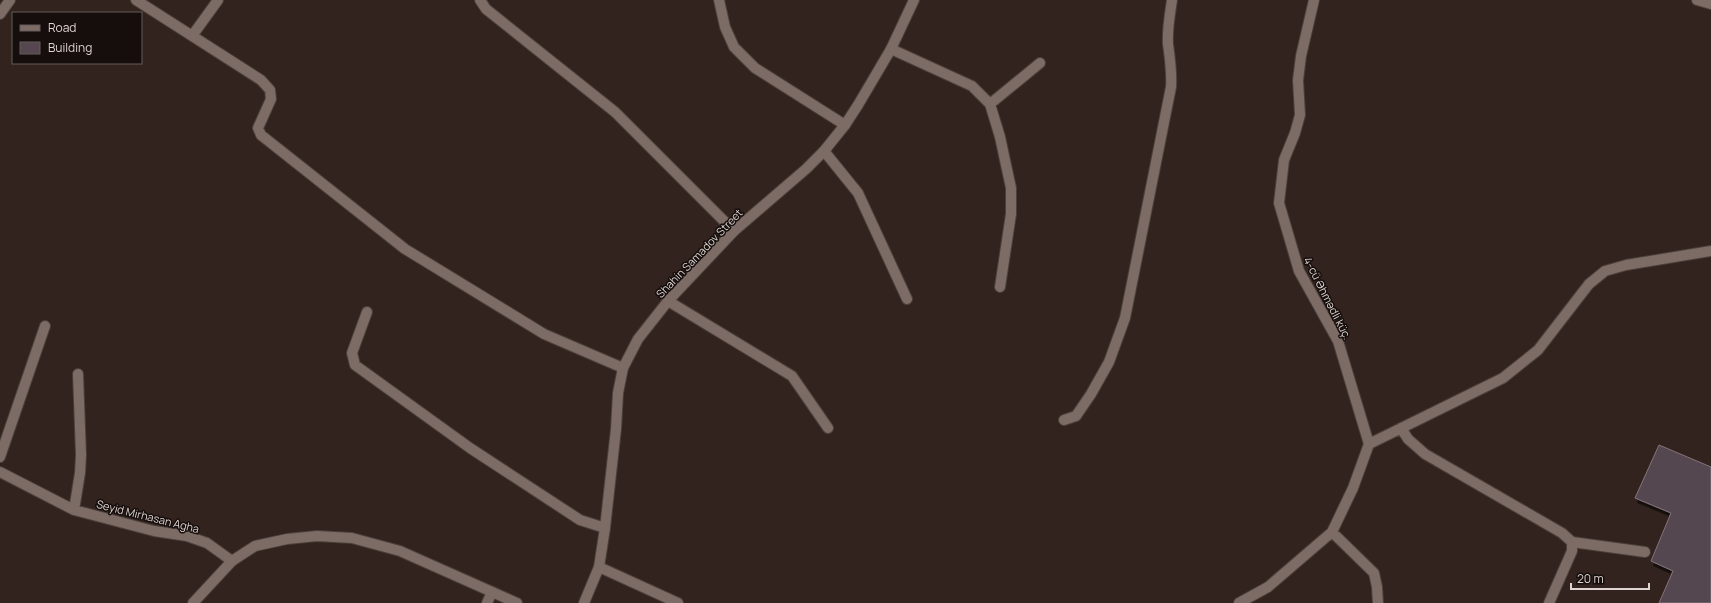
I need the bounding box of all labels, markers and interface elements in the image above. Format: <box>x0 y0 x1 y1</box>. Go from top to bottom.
legend <box>12 12 142 64</box>
text: Road <box>48 19 76 36</box>
text: Building <box>48 39 92 56</box>
street label: Shahin Samadov Street <box>652 205 746 301</box>
street label: 4-cü Əhmədli küç. <box>1301 254 1355 342</box>
street label: Seyid Mirhasan Agha <box>95 496 201 536</box>
scale bar <box>1571 565 1649 591</box>
text: 20 m <box>1577 570 1604 587</box>

